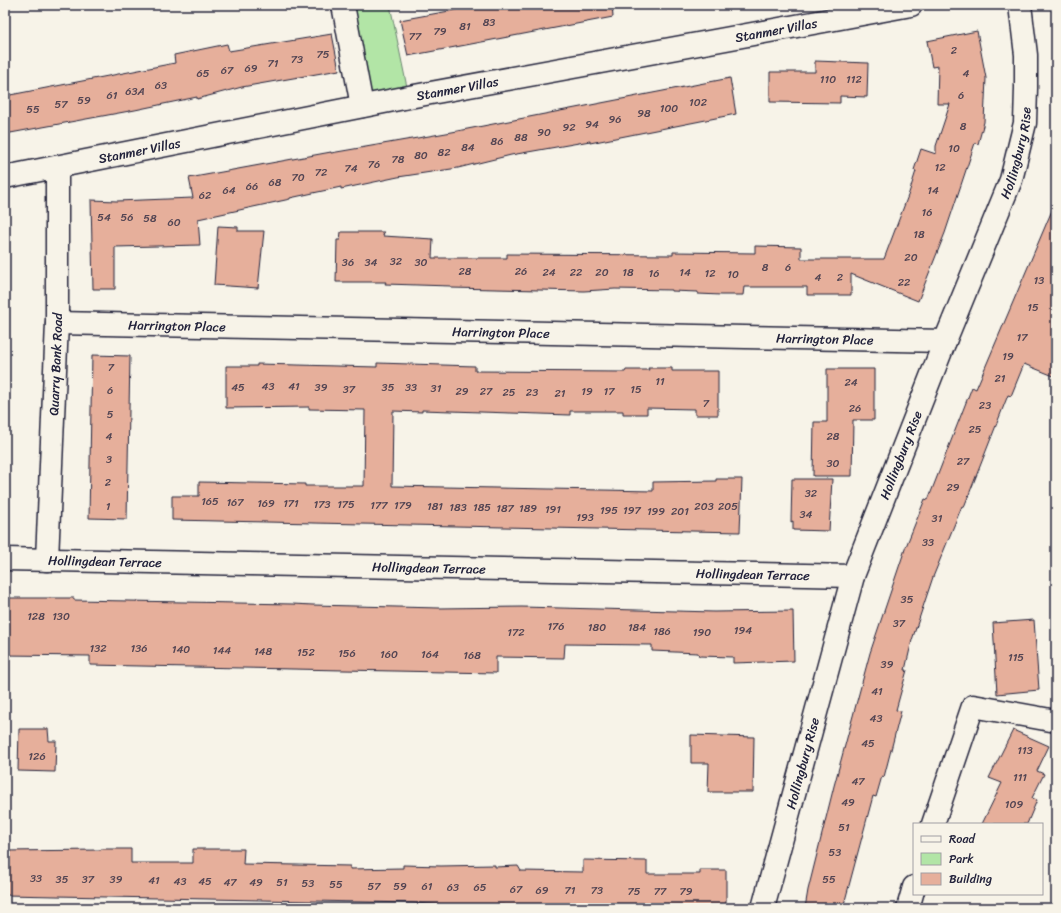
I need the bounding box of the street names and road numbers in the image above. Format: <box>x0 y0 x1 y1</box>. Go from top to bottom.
street label: Stanmer Villas <box>733 11 820 49</box>
street label: Stanmer Villas <box>414 69 501 107</box>
street label: Hollingbury Rise <box>993 106 1037 202</box>
street label: Stanmer Villas <box>96 131 183 170</box>
street label: Quarry Bank Road <box>42 312 69 416</box>
street label: Harrington Place <box>128 313 226 338</box>
street label: Harrington Place <box>452 320 550 344</box>
street label: Harrington Place <box>776 326 874 351</box>
street label: Hollingbury Rise <box>873 407 928 503</box>
street label: Hollingdean Terrace <box>48 548 162 574</box>
street label: Hollingdean Terrace <box>372 555 486 580</box>
street label: Hollingdean Terrace <box>696 561 810 587</box>
street label: Hollingbury Rise <box>779 715 826 812</box>

